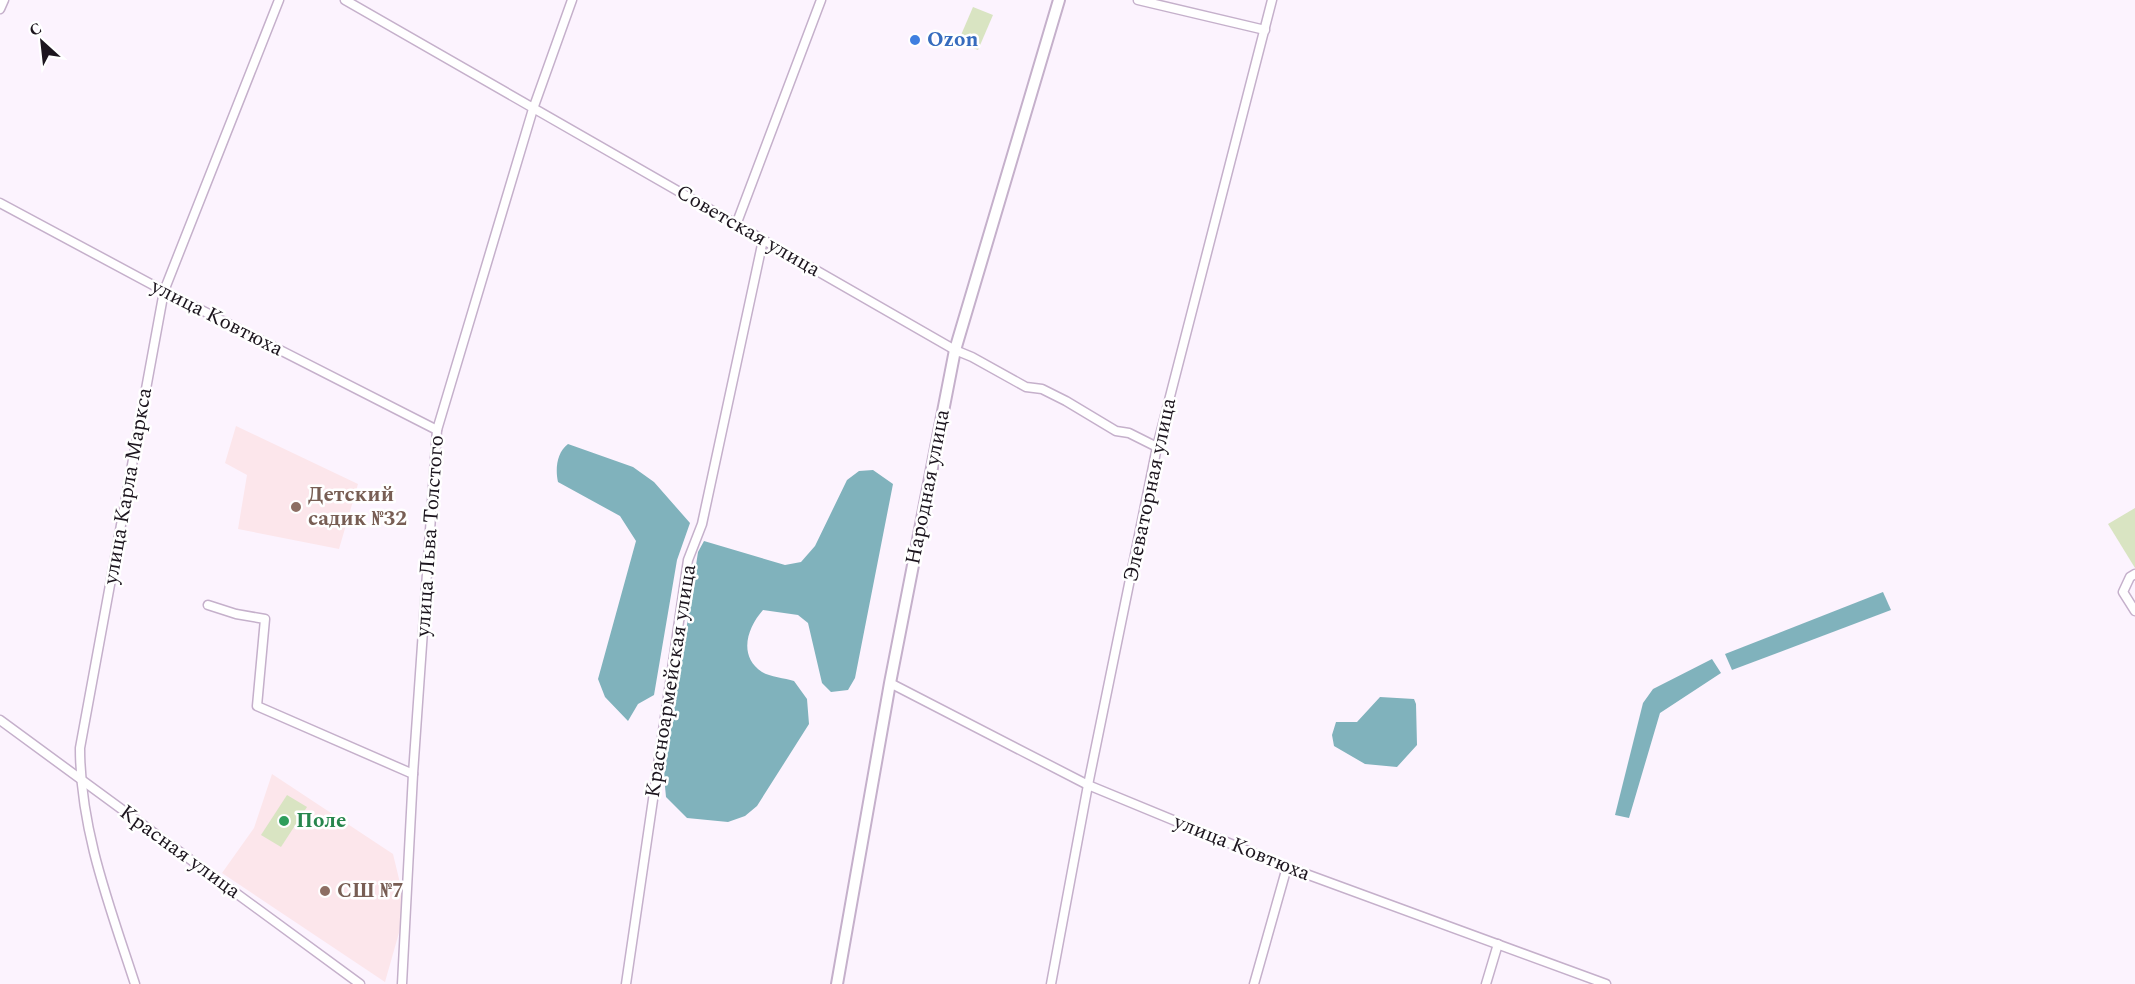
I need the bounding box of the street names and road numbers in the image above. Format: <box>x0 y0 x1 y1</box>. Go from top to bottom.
street label: Советская улица <box>670 177 827 286</box>
street label: улица Ковтюха <box>144 270 289 365</box>
street label: улица Карла Маркса <box>95 384 161 588</box>
street label: Элеваторная улица <box>1115 394 1185 585</box>
street label: Народная улица <box>897 406 959 567</box>
street label: улица Льва Толстого <box>407 434 453 639</box>
street label: Красноармейская улица <box>637 561 705 800</box>
street label: Красная улица <box>113 797 248 907</box>
street label: улица Ковтюха <box>1168 806 1316 890</box>

